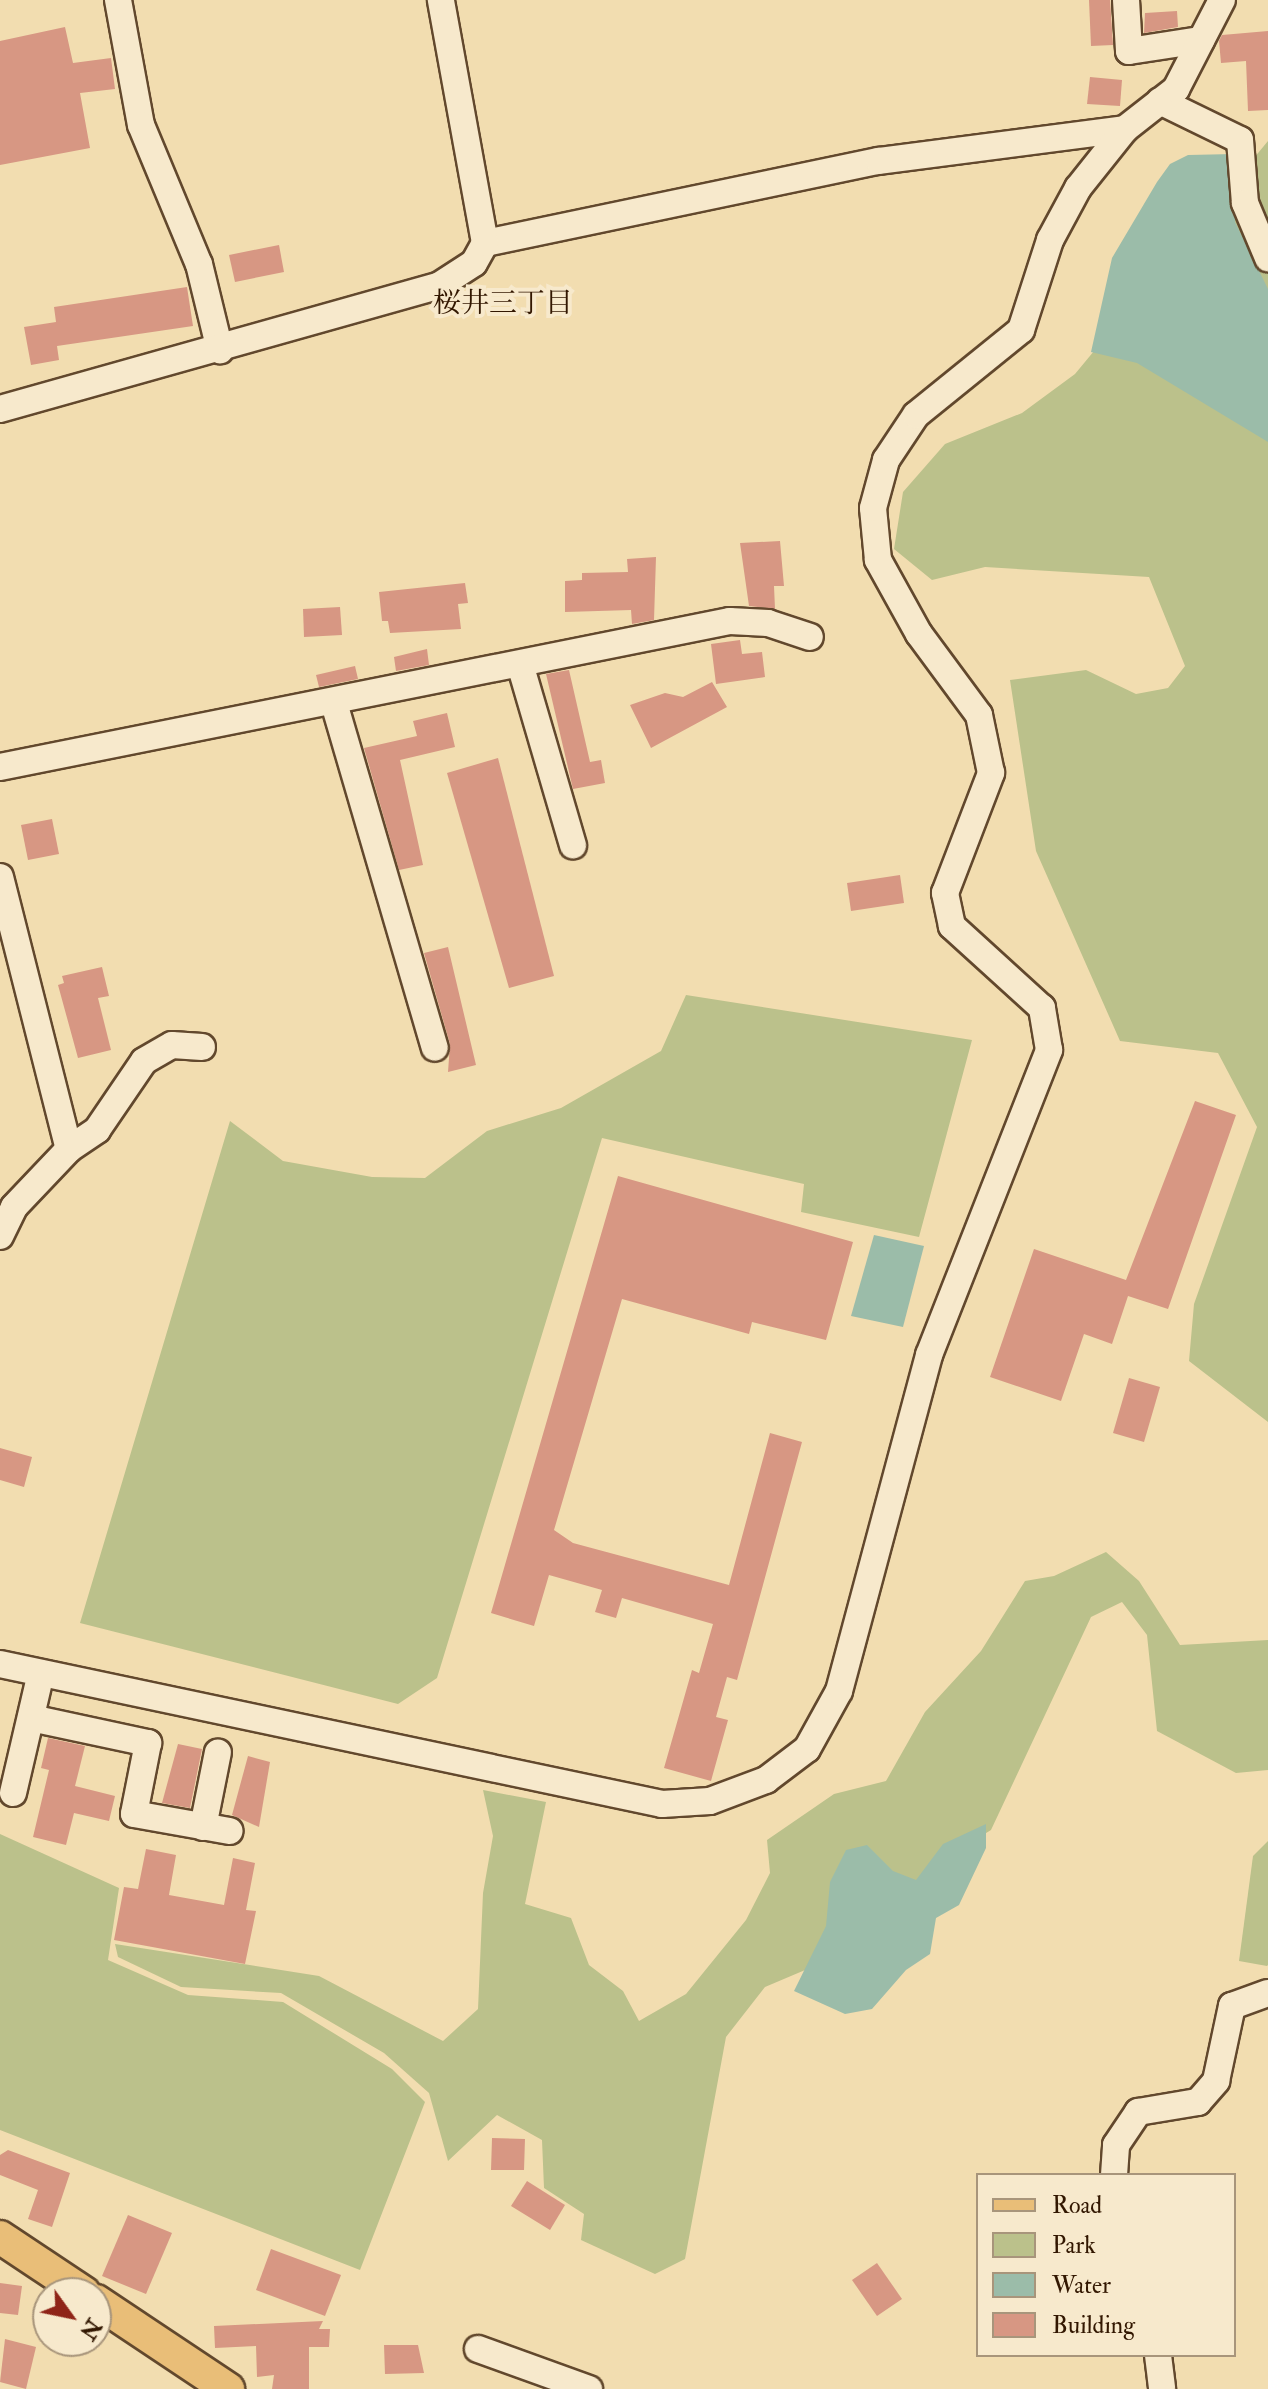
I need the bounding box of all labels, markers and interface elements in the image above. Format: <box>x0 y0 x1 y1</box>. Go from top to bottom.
district label: 桜井三丁目 <box>433 287 573 321</box>
legend <box>976 2173 1236 2357</box>
text: Road <box>1052 2190 1102 2221</box>
text: Park <box>1052 2230 1096 2261</box>
text: Water <box>1052 2270 1111 2301</box>
north arrow <box>32 2277 112 2357</box>
text: Building <box>1052 2310 1135 2341</box>
text: N <box>73 2313 108 2345</box>

